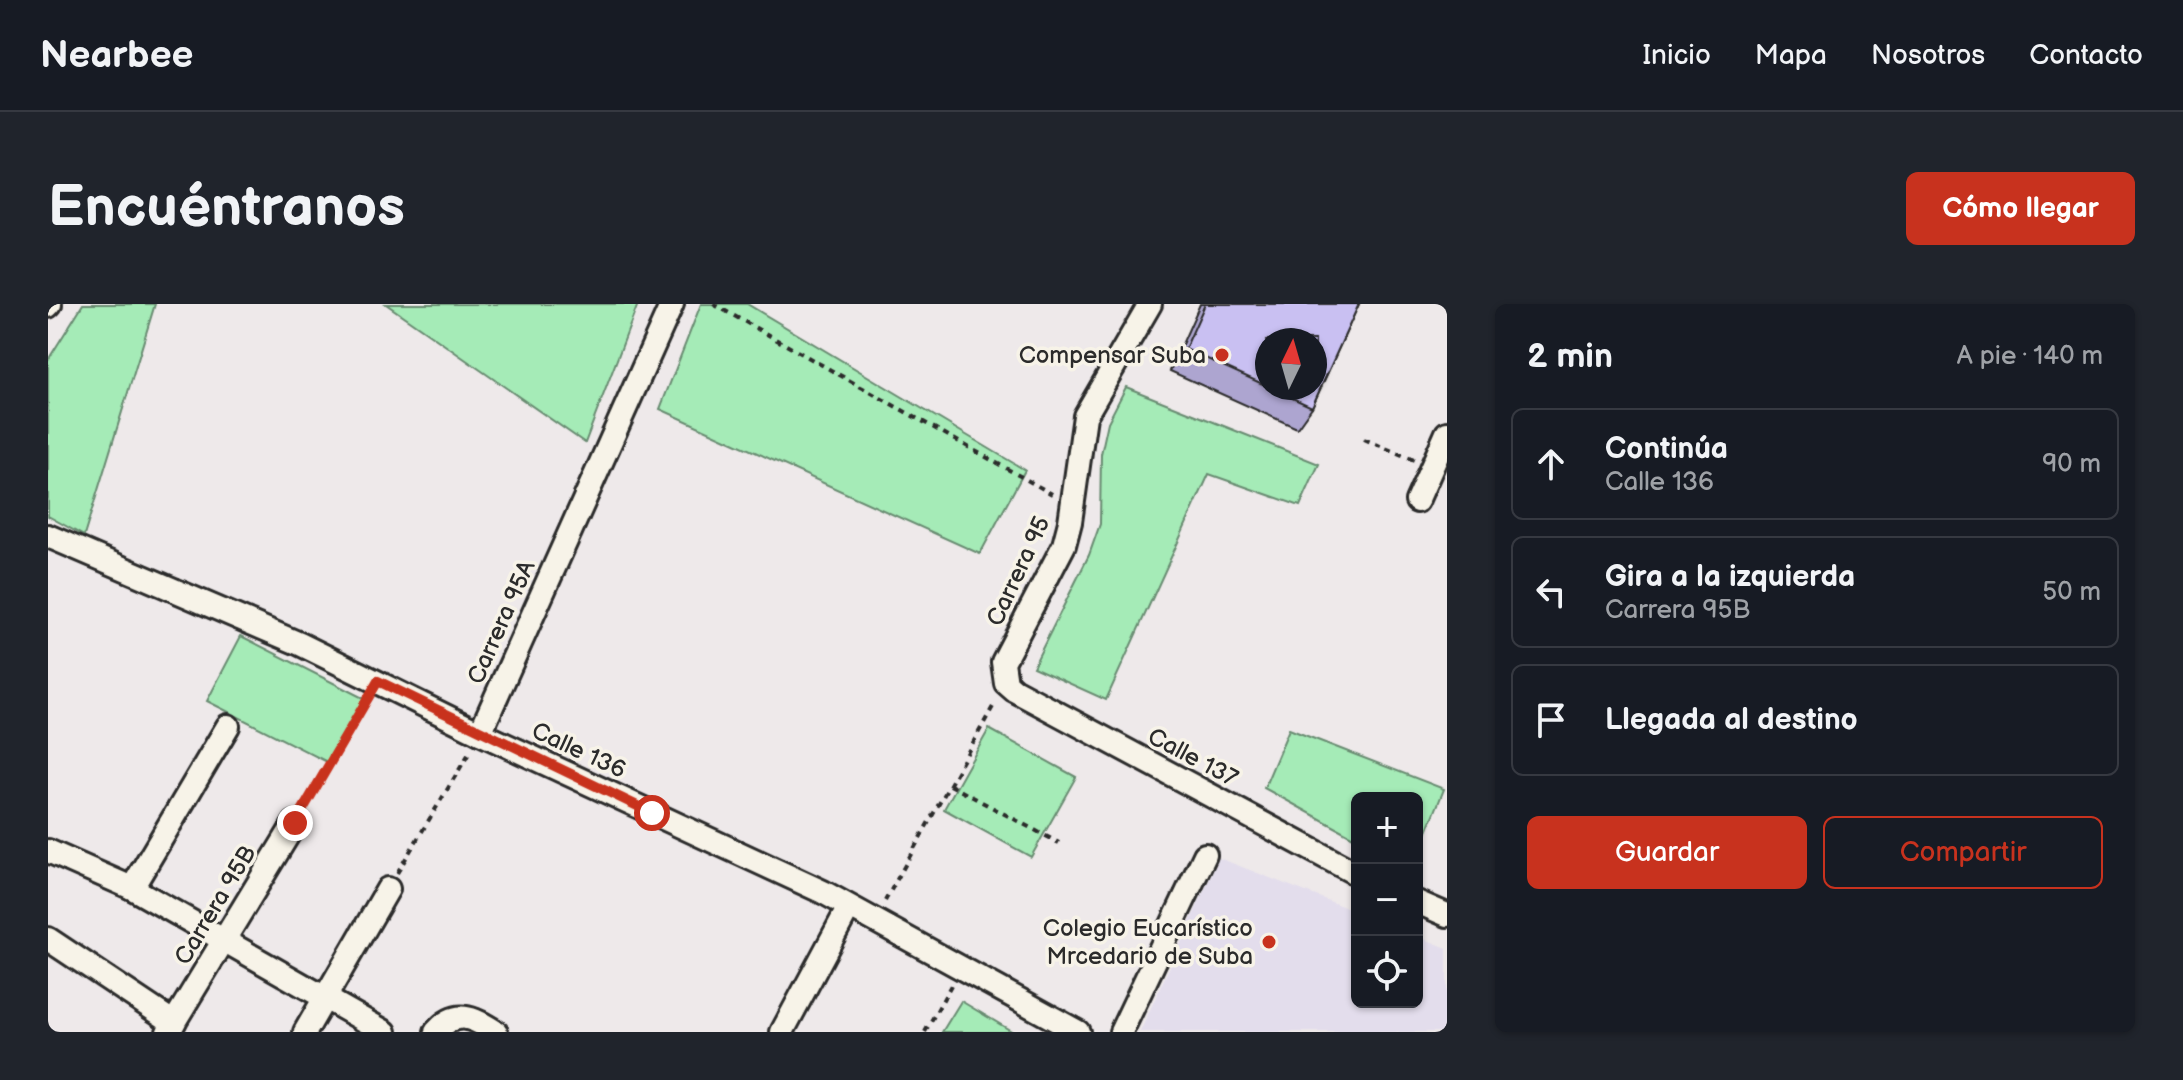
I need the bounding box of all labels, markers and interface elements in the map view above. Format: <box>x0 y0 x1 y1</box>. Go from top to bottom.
text: Nearbee <box>40 33 193 78</box>
text: Inicio <box>1642 39 1711 72</box>
text: Mapa <box>1755 39 1827 72</box>
text: Nosotros <box>1871 39 1985 72</box>
text: Contacto <box>2029 39 2143 72</box>
button: Cómo llegar <box>1906 172 2135 245</box>
text: Encuéntranos <box>48 175 405 242</box>
north arrow <box>1255 328 1327 400</box>
text: 2 min <box>1527 336 1613 377</box>
place label: Compensar Suba <box>1019 341 1206 370</box>
text: A pie · 140 m <box>1957 341 2103 372</box>
marker: Compensar Suba <box>1213 346 1231 364</box>
text: Continúa <box>1605 431 1728 467</box>
icon: ahead <box>1529 442 1573 486</box>
text: 90 m <box>2042 449 2101 480</box>
text: Calle 136 <box>1605 467 1714 498</box>
street label: Carrera 95 <box>980 512 1056 631</box>
street label: Carrera 95A <box>461 556 542 689</box>
text: Gira a la izquierda <box>1605 559 1855 595</box>
icon: left <box>1529 570 1573 614</box>
text: 50 m <box>2042 577 2101 608</box>
text: Carrera 95B <box>1605 595 1750 626</box>
icon: arrive <box>1529 698 1573 742</box>
text: Llegada al destino <box>1605 702 1858 738</box>
street label: Calle 136 <box>527 716 631 785</box>
street label: Calle 137 <box>1143 722 1243 793</box>
map controls <box>1351 792 1423 1008</box>
button: + <box>1351 792 1423 864</box>
route start <box>634 795 670 831</box>
route end <box>277 805 313 841</box>
button: Guardar <box>1527 816 1807 889</box>
button: Compartir <box>1823 816 2103 889</box>
street label: Carrera 95B <box>168 840 262 970</box>
button: − <box>1351 864 1423 936</box>
place label: Colegio Eucarístico Mrcedario de Suba <box>1043 914 1253 971</box>
marker: Colegio Eucarístico Mrcedario de Suba <box>1260 933 1278 951</box>
button: locate <box>1351 936 1423 1008</box>

